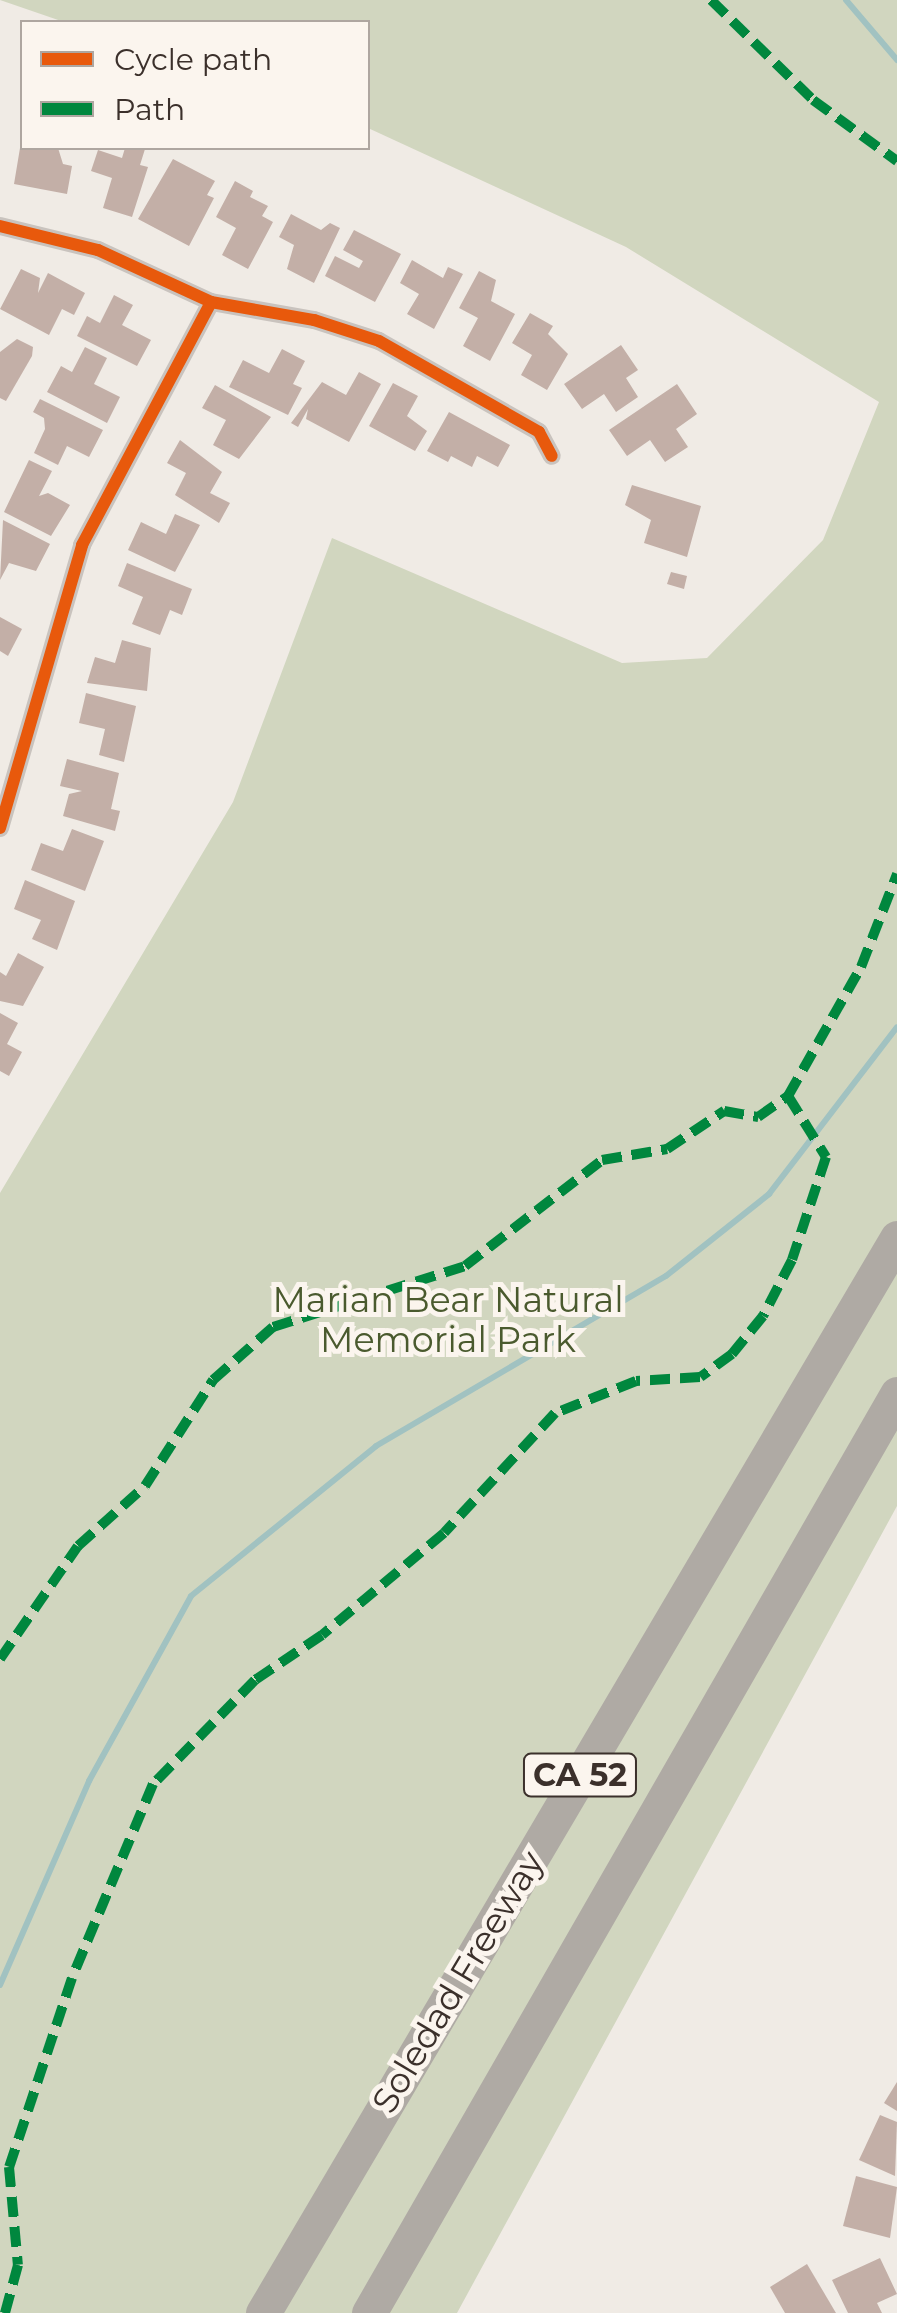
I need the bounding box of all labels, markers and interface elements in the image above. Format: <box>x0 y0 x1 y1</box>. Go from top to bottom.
legend <box>20 20 370 150</box>
text: Cycle path <box>114 41 272 78</box>
text: Path <box>114 91 185 128</box>
park label: Marian Bear Natural Memorial Park <box>272 1279 624 1361</box>
road number: CA 52 <box>522 1748 638 1802</box>
street label: Soledad Freeway <box>363 1844 553 2120</box>

